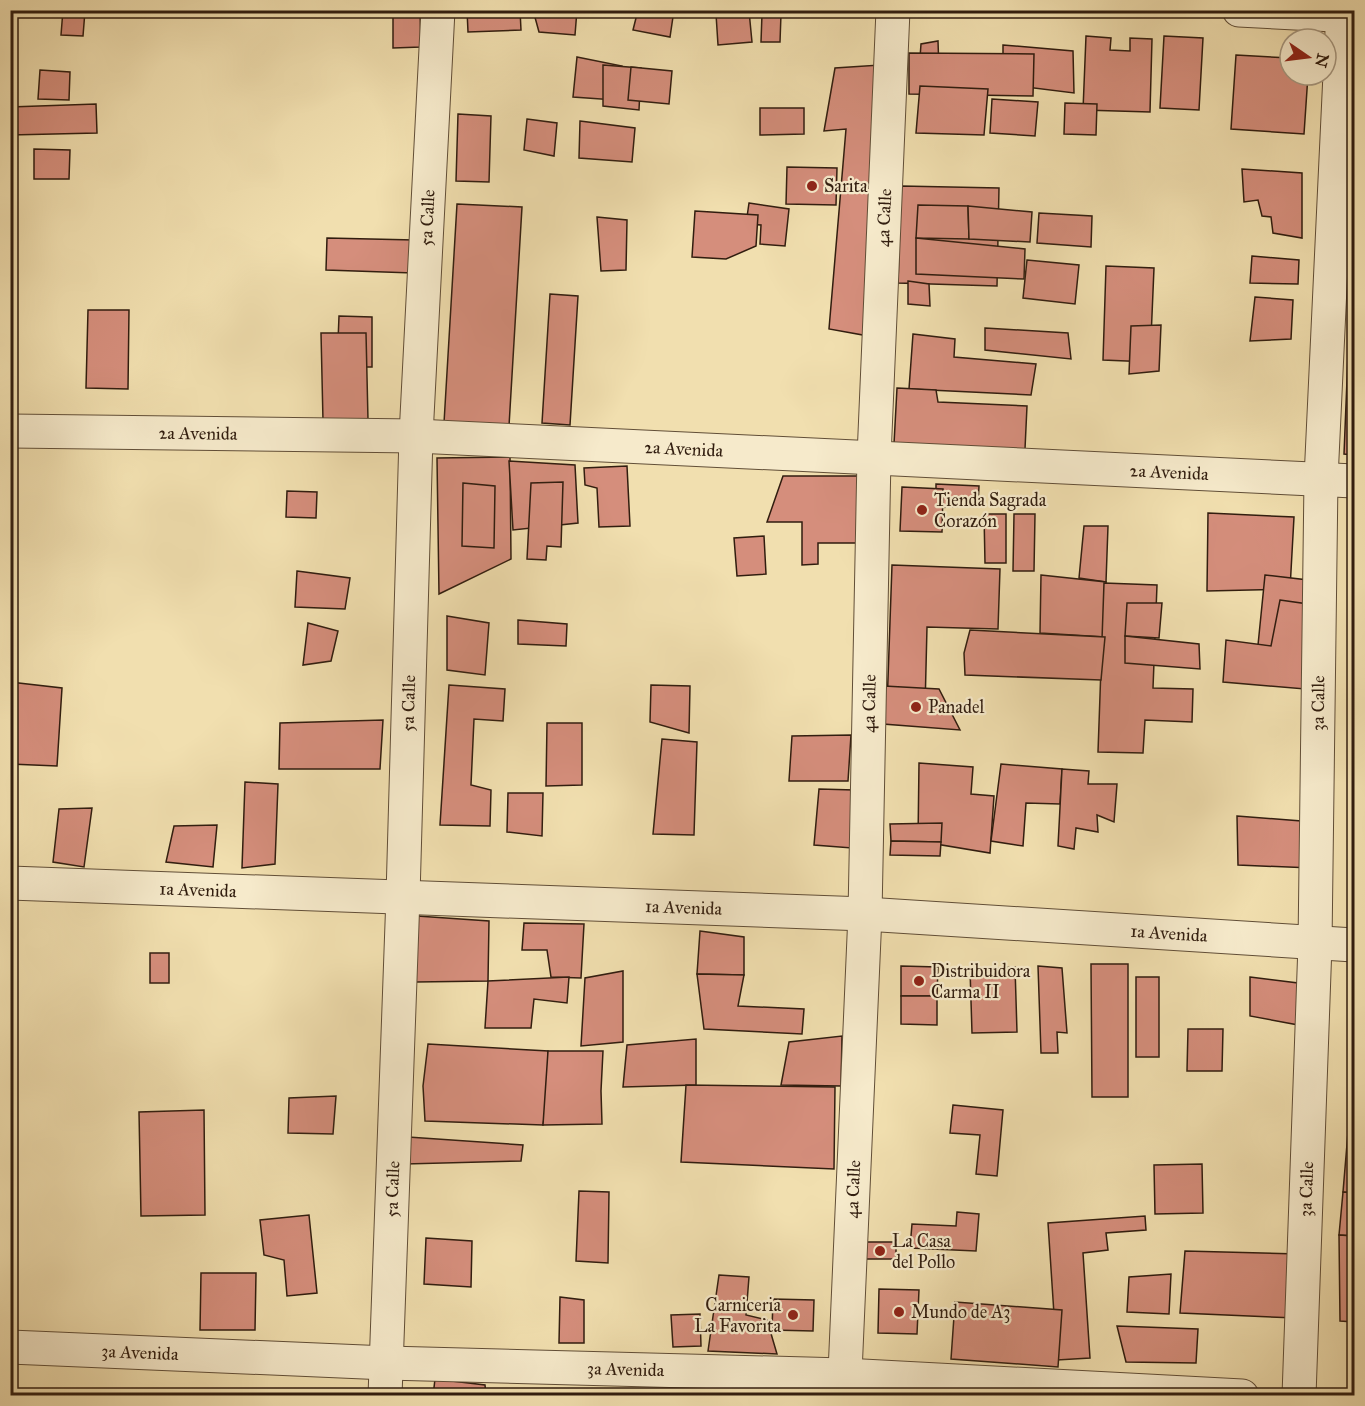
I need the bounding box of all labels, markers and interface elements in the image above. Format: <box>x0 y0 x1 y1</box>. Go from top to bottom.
north arrow <box>1278 27 1338 87</box>
text: N <box>1311 52 1333 70</box>
place label: Sarita <box>824 175 868 197</box>
marker: Sarita <box>805 179 819 193</box>
street label: 4a Calle <box>872 188 896 248</box>
street label: 5a Calle <box>415 189 440 247</box>
street label: 2a Avenida <box>158 422 238 445</box>
street label: 2a Avenida <box>644 436 724 462</box>
street label: 2a Avenida <box>1129 459 1209 485</box>
place label: Tienda Sagrada Corazón <box>934 489 1047 532</box>
marker: Tienda Sagrada Corazón <box>915 503 929 517</box>
street label: 4a Calle <box>858 674 881 733</box>
street label: 5a Calle <box>397 675 420 732</box>
street label: 3a Calle <box>1307 675 1329 731</box>
place label: Panadel <box>928 696 984 718</box>
marker: Panadel <box>909 700 923 714</box>
street label: 1a Avenida <box>159 877 237 902</box>
street label: 1a Avenida <box>645 895 723 920</box>
street label: 1a Avenida <box>1130 920 1208 947</box>
place label: Distribuidora Carma II <box>931 960 1031 1003</box>
marker: Distribuidora Carma II <box>912 974 926 988</box>
street label: 4a Calle <box>841 1159 865 1219</box>
street label: 5a Calle <box>380 1160 404 1218</box>
street label: 3a Calle <box>1294 1161 1318 1217</box>
place label: La Casa del Pollo <box>892 1230 955 1273</box>
marker: La Casa del Pollo <box>873 1244 887 1258</box>
place label: Carniceria La Favorita <box>694 1294 781 1337</box>
place label: Mundo de A3 <box>911 1301 1011 1323</box>
marker: Mundo de A3 <box>892 1305 906 1319</box>
marker: Carniceria La Favorita <box>786 1308 800 1322</box>
street label: 3a Avenida <box>101 1340 179 1365</box>
street label: 3a Avenida <box>587 1357 665 1381</box>

